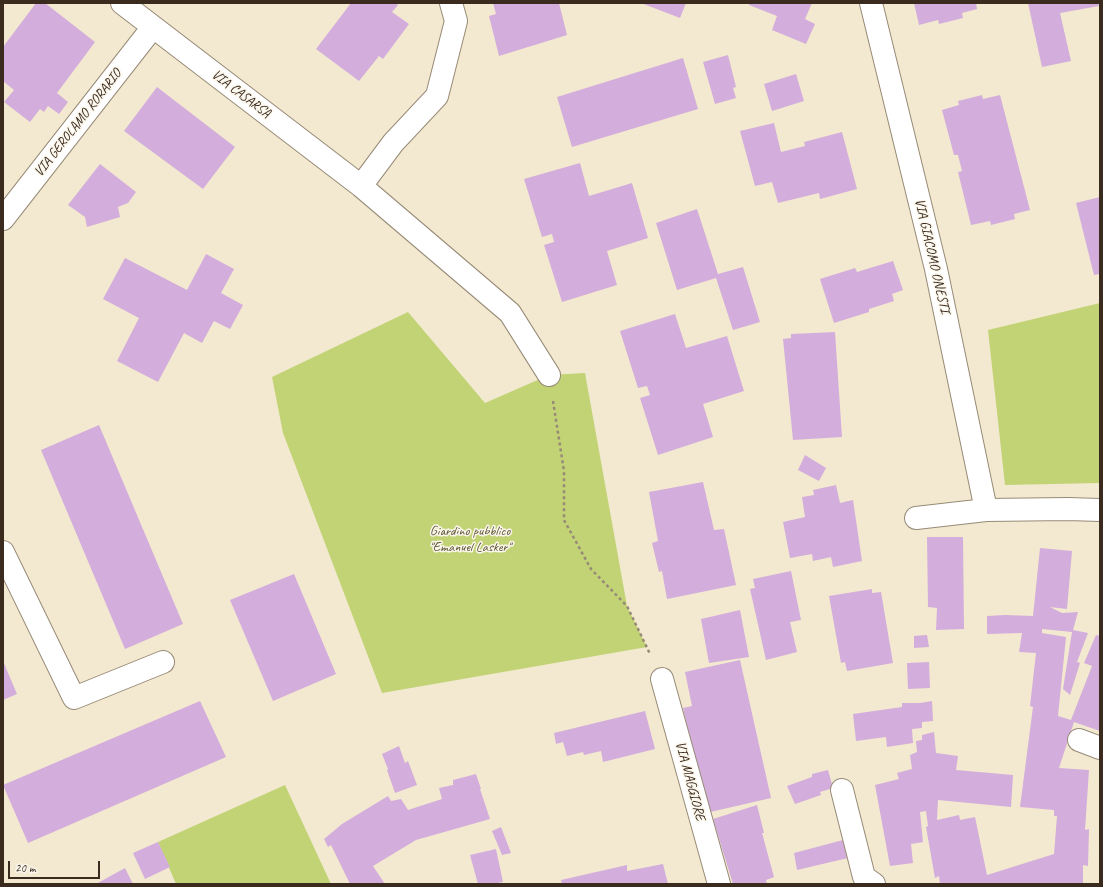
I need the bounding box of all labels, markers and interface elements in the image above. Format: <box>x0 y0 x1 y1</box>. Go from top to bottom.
street label: VIA GEROLAMO RORARIO <box>31 66 125 180</box>
street label: VIA CASARSA <box>208 66 274 122</box>
street label: VIA GIACOMO ONESTI <box>911 197 953 315</box>
park label: Giardino pubblico "Emanuel Lasker" <box>429 523 511 556</box>
street label: VIA MAGGIORE <box>671 740 709 822</box>
scale bar <box>10 853 102 879</box>
text: 20 m <box>15 860 35 876</box>

